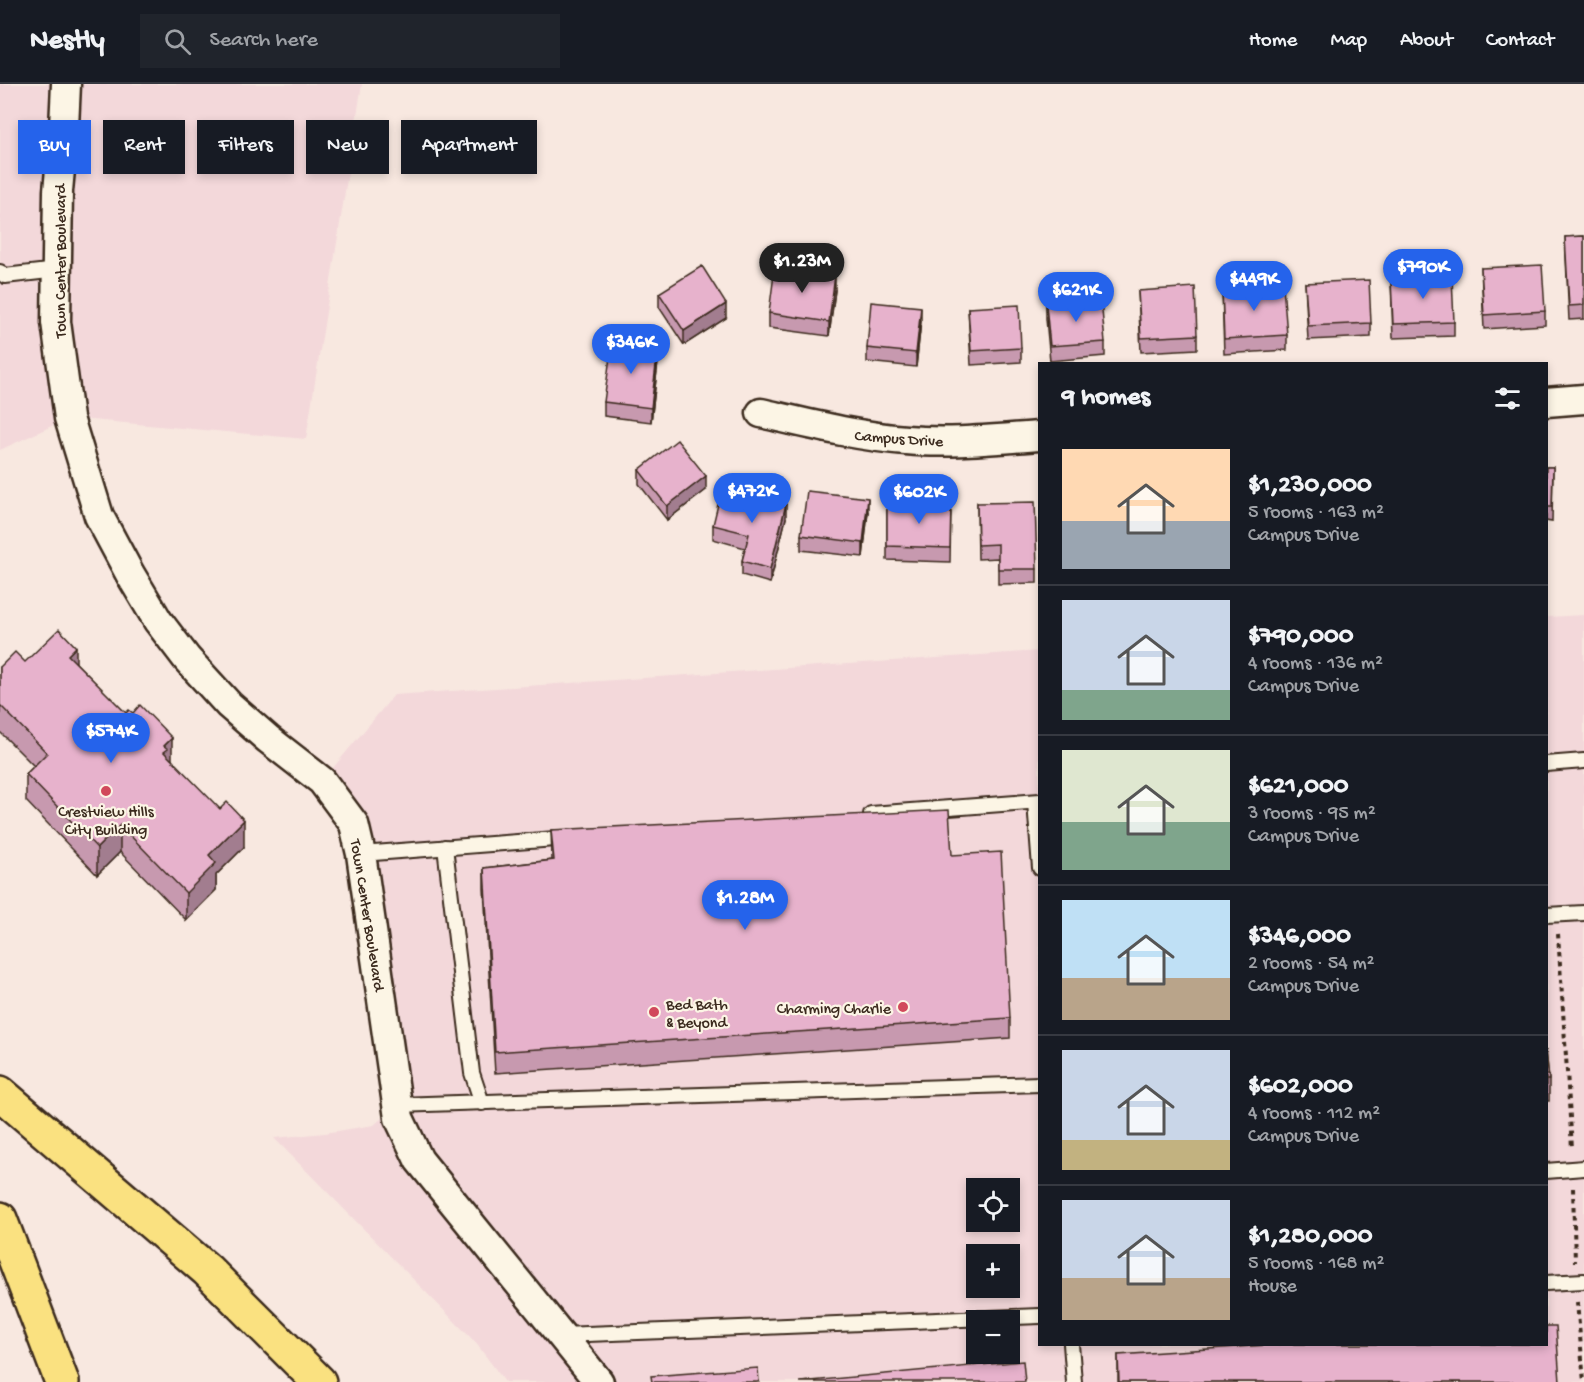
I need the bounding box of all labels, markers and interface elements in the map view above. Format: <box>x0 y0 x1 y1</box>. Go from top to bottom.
search box <box>140 14 560 68</box>
text: Nestly <box>30 25 104 58</box>
icon: search <box>161 25 194 58</box>
text: Search here <box>209 28 318 54</box>
text: Home <box>1249 29 1297 54</box>
text: Map <box>1330 29 1367 54</box>
text: About <box>1400 29 1453 54</box>
text: Contact <box>1486 29 1554 54</box>
chip: Buy <box>18 120 91 174</box>
chip: Rent <box>103 120 185 174</box>
chip: Filters <box>197 120 294 174</box>
chip: New <box>306 120 389 174</box>
chip: Apartment <box>401 120 537 174</box>
street label: Town Center Boulevard <box>53 182 72 339</box>
pin: $1.23M <box>753 243 851 294</box>
pin: $790K <box>1381 249 1465 300</box>
text: $1.23M <box>773 251 831 274</box>
text: $790K <box>1397 257 1449 280</box>
pin: $449K <box>1212 261 1296 312</box>
text: $449K <box>1230 269 1278 292</box>
pin: $621K <box>1034 272 1118 323</box>
text: $621K <box>1052 280 1100 303</box>
pin: $346K <box>589 324 673 375</box>
text: $346K <box>606 332 656 355</box>
icon: filters <box>1491 382 1524 415</box>
text: 9 homes <box>1062 383 1150 414</box>
street label: Campus Drive <box>854 428 944 453</box>
text: $1,230,000 <box>1248 471 1372 502</box>
pin: $472K <box>710 473 794 524</box>
icon: home <box>1110 473 1182 545</box>
pin: $602K <box>877 474 961 525</box>
text: $472K <box>727 481 777 504</box>
text: $602K <box>893 482 945 505</box>
text: 5 rooms · 163 m² <box>1248 502 1384 525</box>
text: Campus Drive <box>1248 525 1359 548</box>
text: $790,000 <box>1248 622 1353 653</box>
icon: home <box>1110 624 1182 696</box>
text: 4 rooms · 136 m² <box>1248 653 1383 676</box>
text: Campus Drive <box>1248 676 1359 699</box>
pin: $574K <box>69 713 153 764</box>
text: $574K <box>86 721 136 744</box>
text: $621,000 <box>1248 772 1349 803</box>
icon: home <box>1110 774 1182 846</box>
marker: Crestview Hills City Building <box>99 784 113 798</box>
text: 3 rooms · 95 m² <box>1248 803 1376 826</box>
place label: Crestview Hills City Building <box>58 804 155 841</box>
text: Campus Drive <box>1248 826 1359 849</box>
street label: Town Center Boulevard <box>344 837 387 995</box>
pin: $1.28M <box>696 880 794 931</box>
text: $1.28M <box>716 888 774 911</box>
text: $346,000 <box>1248 922 1351 953</box>
icon: home <box>1110 924 1182 996</box>
text: 2 rooms · 54 m² <box>1248 953 1375 976</box>
text: Campus Drive <box>1248 976 1359 999</box>
place label: Bed Bath & Beyond <box>665 997 728 1034</box>
marker: Charming Charlie <box>896 1000 910 1014</box>
place label: Charming Charlie <box>777 1001 892 1020</box>
marker: Bed Bath & Beyond <box>647 1005 661 1019</box>
text: $602,000 <box>1248 1072 1353 1103</box>
icon: home <box>1110 1074 1182 1146</box>
text: 4 rooms · 112 m² <box>1248 1103 1380 1126</box>
text: Campus Drive <box>1248 1126 1359 1149</box>
map controls <box>966 1178 1020 1364</box>
button: locate <box>966 1178 1020 1232</box>
text: $1,280,000 <box>1248 1222 1373 1253</box>
icon: home <box>1110 1224 1182 1296</box>
button: + <box>966 1244 1020 1298</box>
text: 5 rooms · 168 m² <box>1248 1253 1384 1276</box>
text: House <box>1248 1276 1297 1299</box>
button: − <box>966 1310 1020 1364</box>

